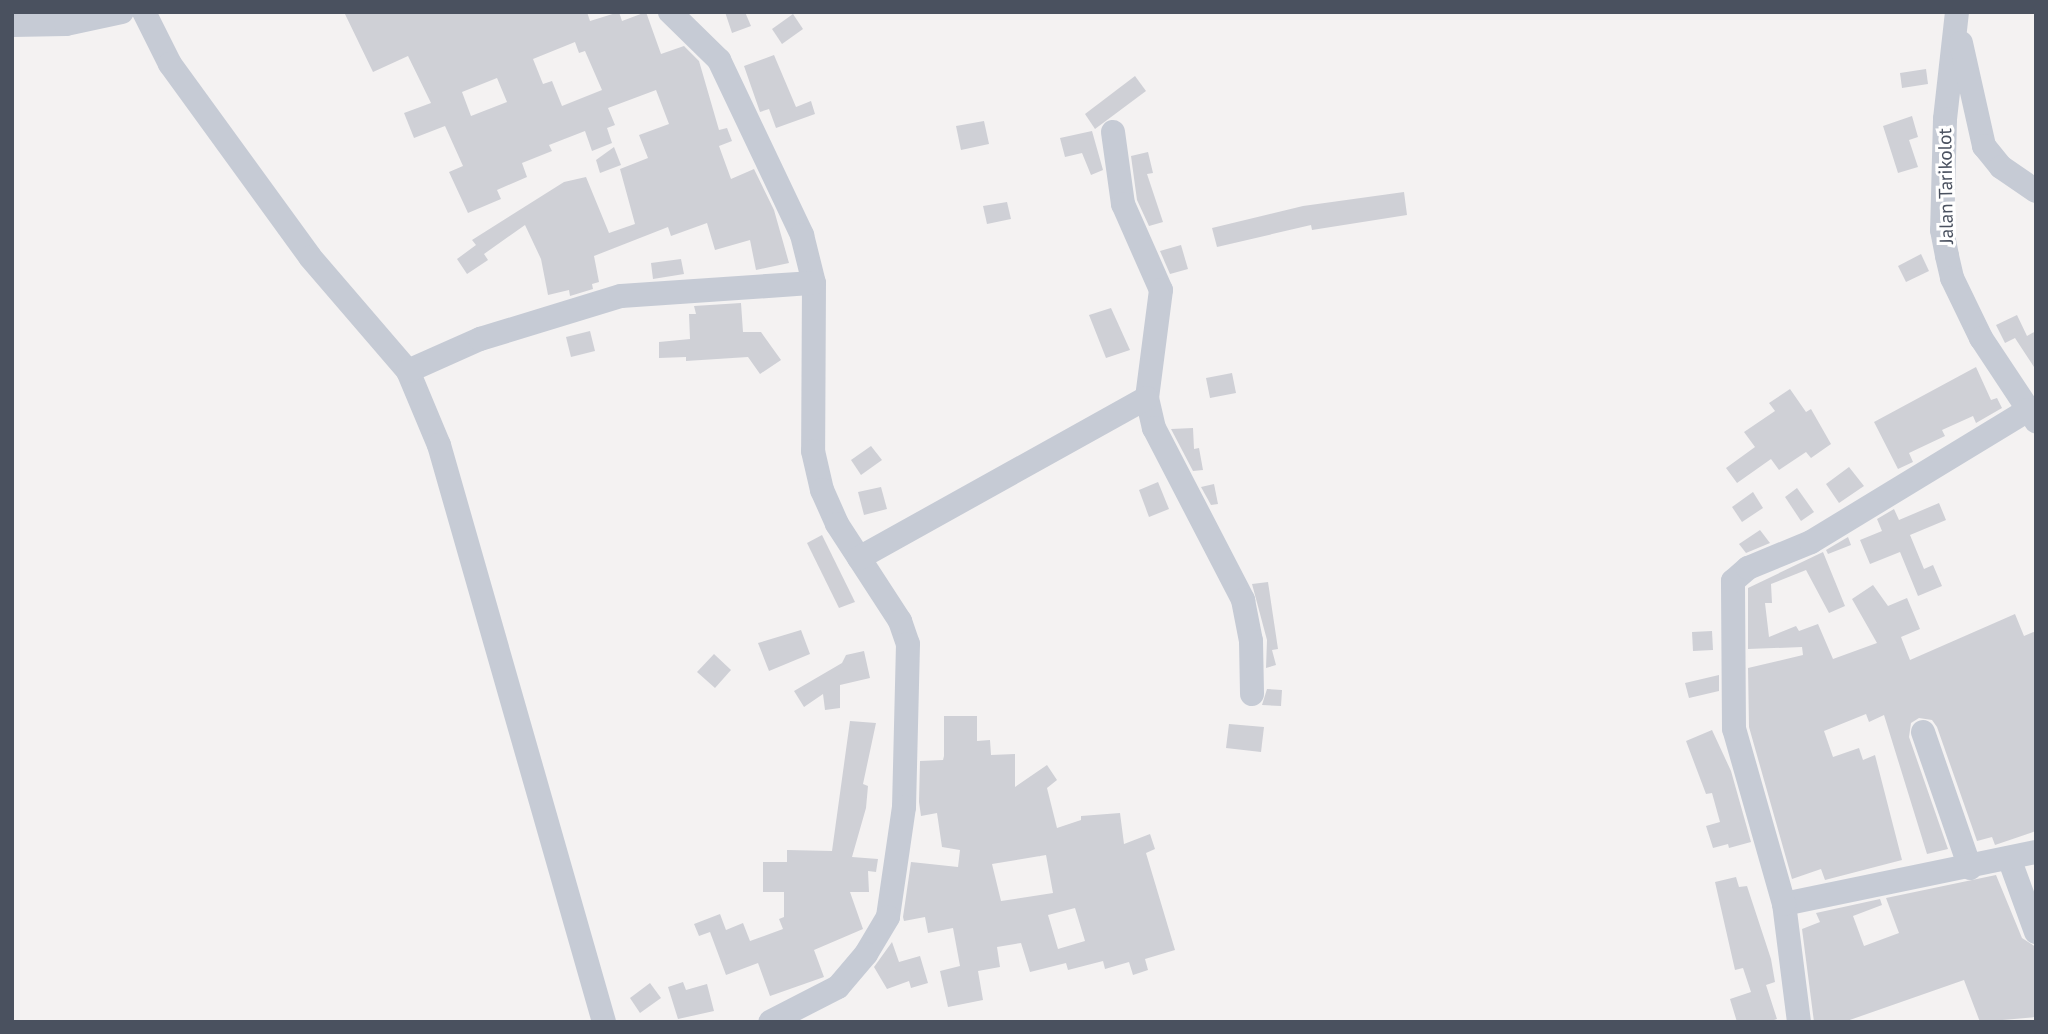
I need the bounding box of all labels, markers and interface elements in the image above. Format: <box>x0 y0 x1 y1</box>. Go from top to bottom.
street label: Jalan Tarikolot <box>1934 128 1958 244</box>

